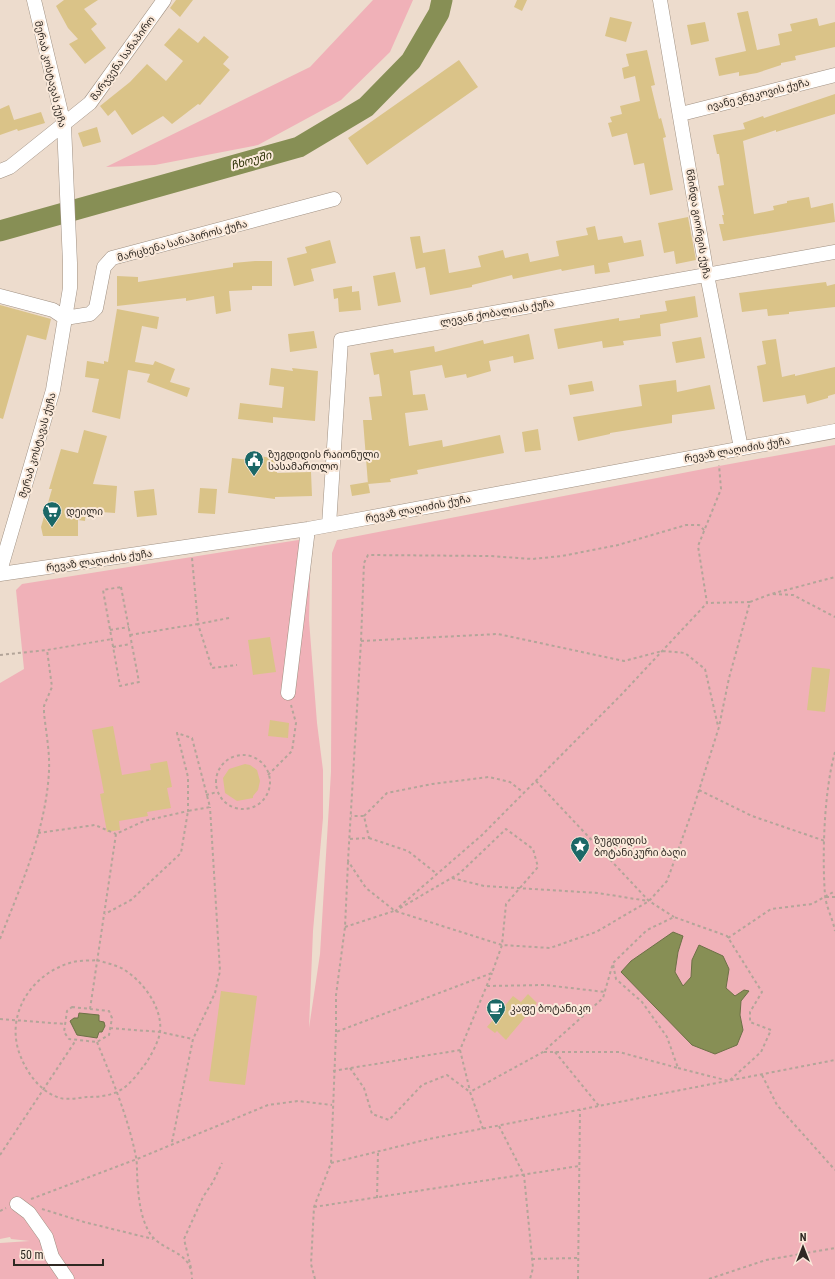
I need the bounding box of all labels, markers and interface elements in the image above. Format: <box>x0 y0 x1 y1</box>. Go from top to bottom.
street label: მარჯვენა სანაპირო <box>88 14 157 103</box>
street label: მერაბ კოსტავას ქუჩა <box>32 20 68 129</box>
street label: ივანე ვნუკოვის ქუჩა <box>706 76 811 114</box>
water label: ჩხოუში <box>229 148 274 172</box>
street label: წმინდა გიორგის ქუჩა <box>683 168 713 280</box>
street label: მარცხენა სანაპიროს ქუჩა <box>116 218 249 264</box>
street label: ლევან ქობალიას ქუჩა <box>439 297 555 329</box>
street label: მერაბ კოსტავას ქუჩა <box>17 391 59 499</box>
street label: რევაზ ლაღიძის ქუჩა <box>684 435 791 465</box>
public building icon: ზუგდიდის რაიონული სასამართლო <box>243 449 265 477</box>
place label: ზუგდიდის რაიონული სასამართლო <box>268 449 379 473</box>
street label: რევაზ ლაღიძის ქუჩა <box>365 493 472 525</box>
supermarket icon: დეილი <box>41 500 63 528</box>
place label: დეილი <box>66 506 103 518</box>
street label: რევაზ ლაღიძის ქუჩა <box>45 548 153 574</box>
place icon: ზუგდიდის ბოტანიკური ბაღი <box>569 835 591 863</box>
place label: ზუგდიდის ბოტანიკური ბაღი <box>594 835 686 859</box>
cafe icon: კაფე ბოტანიკო <box>485 997 507 1025</box>
place label: კაფე ბოტანიკო <box>510 1003 591 1015</box>
north arrow <box>783 1227 823 1267</box>
text: N <box>800 1231 807 1244</box>
scale bar <box>14 1241 103 1267</box>
text: 50 m <box>20 1248 44 1262</box>

